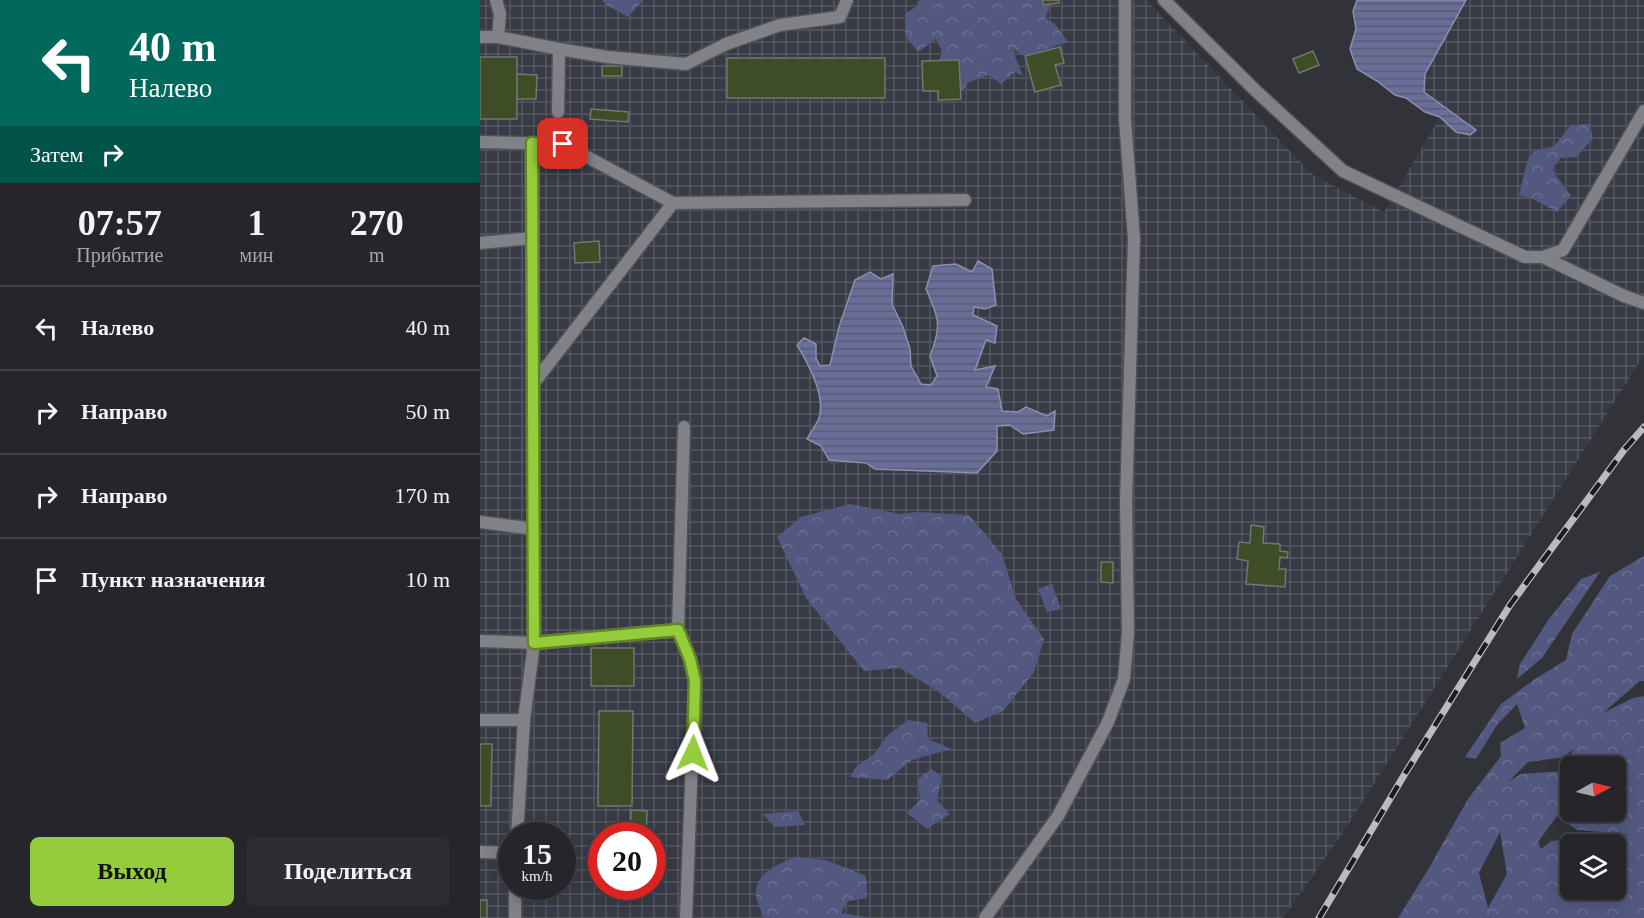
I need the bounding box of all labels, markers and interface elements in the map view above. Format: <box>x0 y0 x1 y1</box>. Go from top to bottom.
icon: left <box>30 24 108 102</box>
text: 40 m <box>129 24 217 70</box>
text: Налево <box>129 73 212 103</box>
pin <box>537 118 588 169</box>
icon: arrive <box>546 127 579 160</box>
icon: right <box>96 138 129 171</box>
text: Затем <box>30 142 84 167</box>
text: 07:57 <box>78 203 162 243</box>
text: 1 <box>248 203 266 243</box>
text: 270 <box>350 203 404 243</box>
text: Прибытие <box>76 244 163 266</box>
text: мин <box>240 244 274 266</box>
text: m <box>369 244 385 266</box>
icon: left <box>30 312 63 345</box>
text: Налево <box>81 315 154 340</box>
text: 40 m <box>405 315 450 340</box>
icon: right <box>30 396 63 429</box>
text: Направо <box>81 399 167 424</box>
text: 50 m <box>405 399 450 424</box>
icon: right <box>30 480 63 513</box>
text: Направо <box>81 483 167 508</box>
text: 170 m <box>394 483 450 508</box>
icon: arrive <box>30 564 63 597</box>
text: Пункт назначения <box>81 567 266 592</box>
text: 10 m <box>405 567 450 592</box>
position arrow <box>661 721 725 785</box>
north arrow <box>1560 756 1626 822</box>
map controls <box>1560 756 1626 900</box>
speed limit sign: 20 <box>588 822 666 900</box>
button: layers <box>1560 834 1626 900</box>
button: Выход <box>30 837 234 906</box>
button: Поделиться <box>246 837 450 906</box>
text: 15 <box>522 837 552 870</box>
text: km/h <box>522 868 552 884</box>

